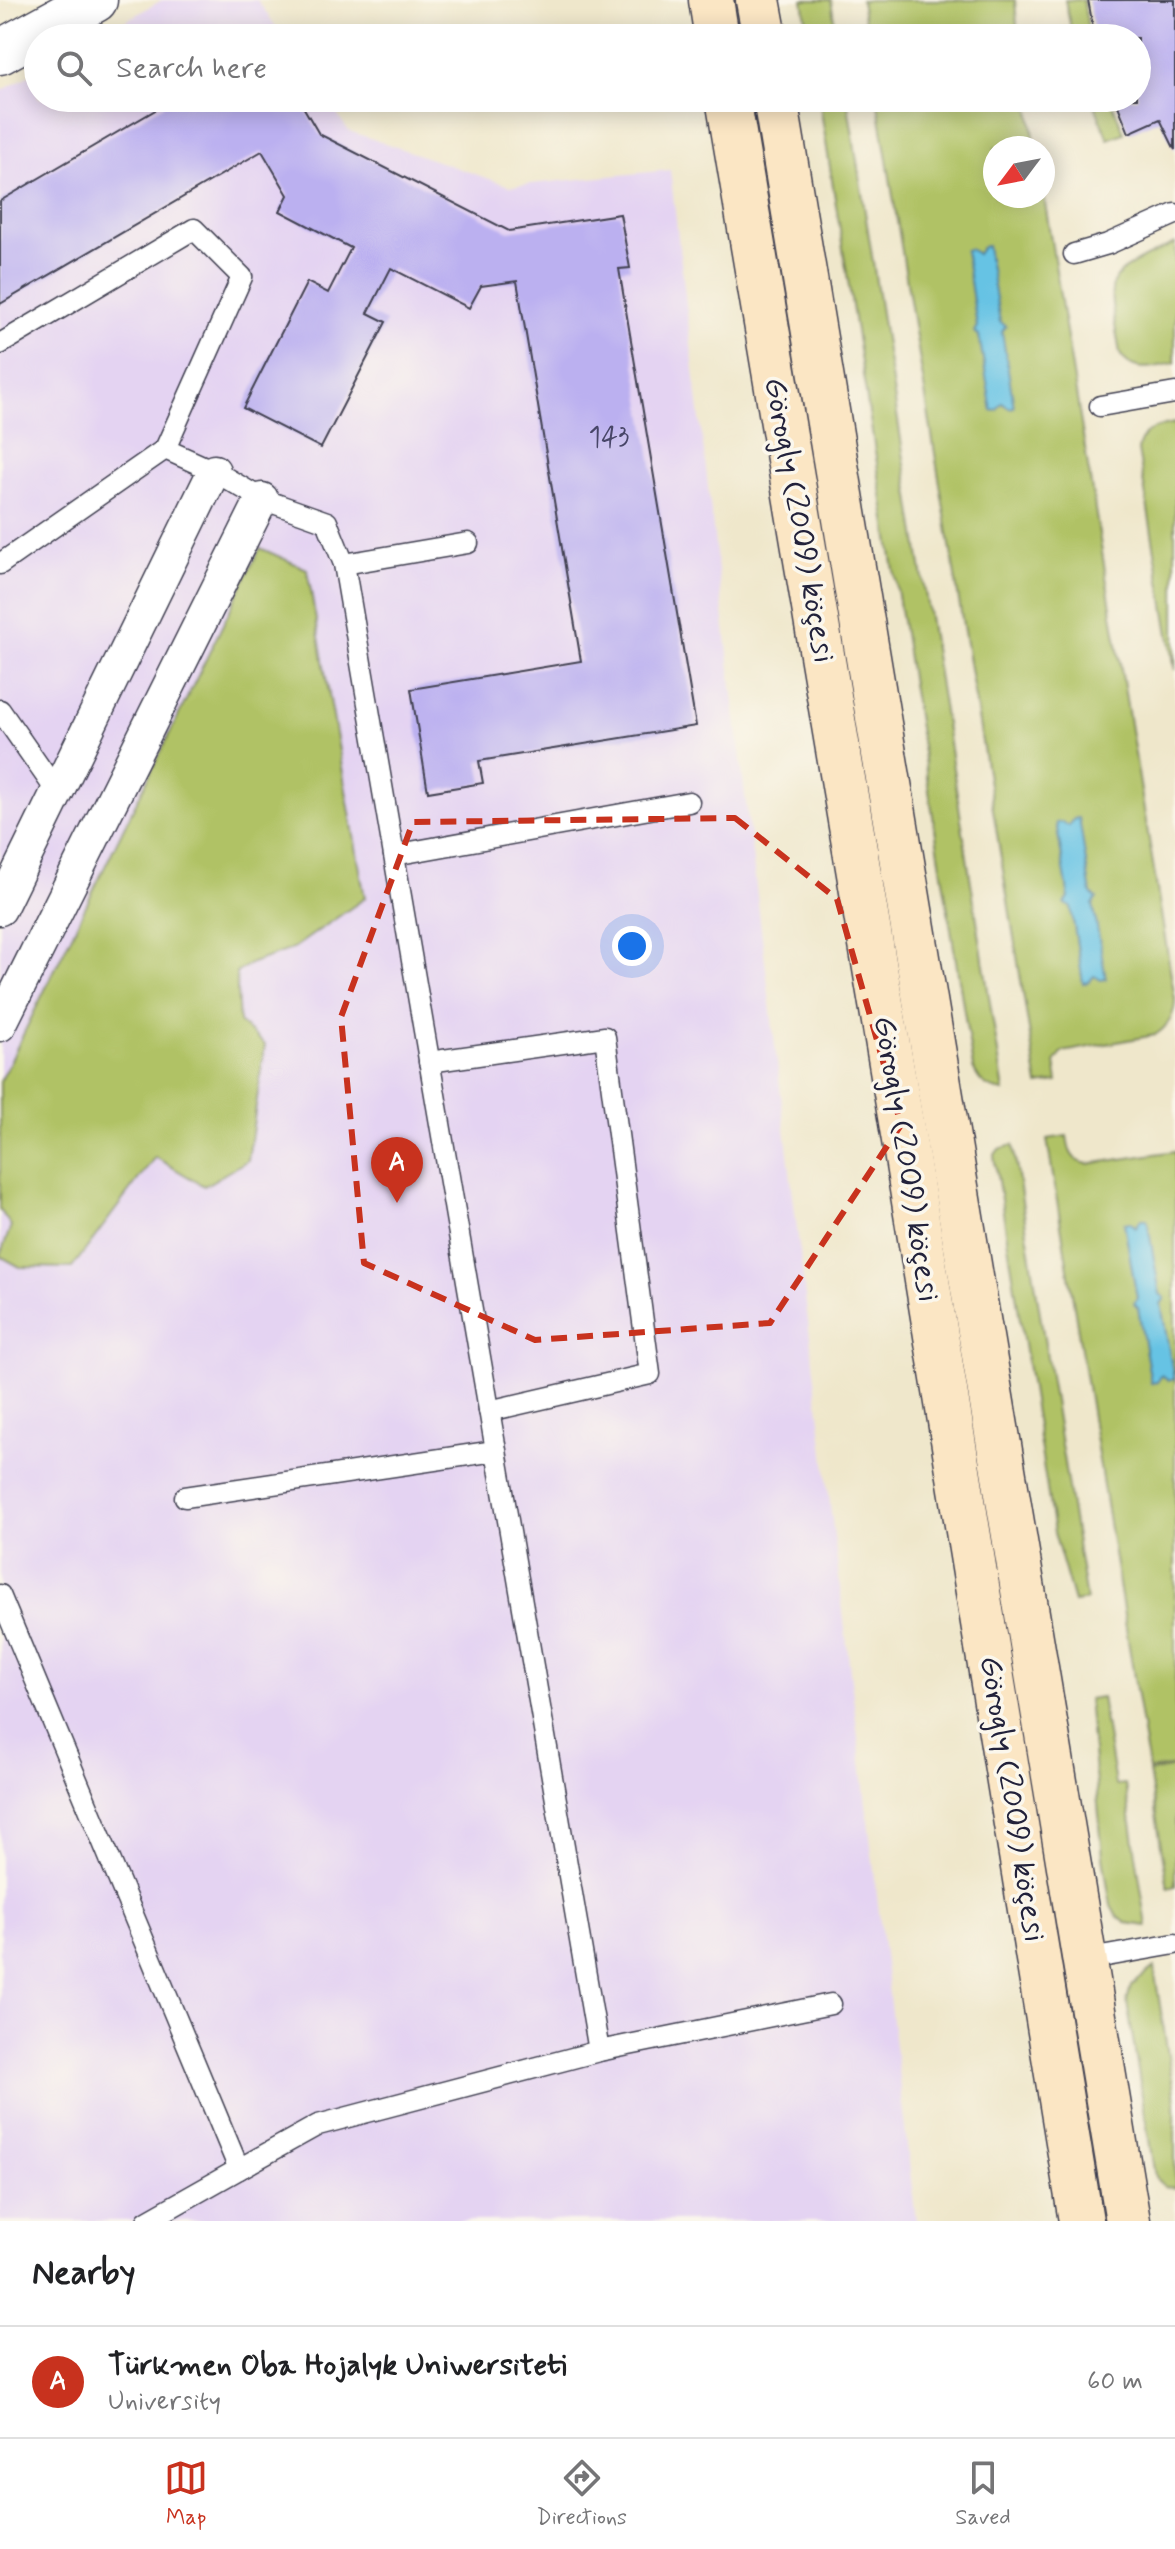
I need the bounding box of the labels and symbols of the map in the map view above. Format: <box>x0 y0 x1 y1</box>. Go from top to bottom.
north arrow <box>983 136 1055 208</box>
street label: Görogly (2009) köçesi <box>753 374 845 666</box>
house number: 143 <box>589 420 629 457</box>
your location <box>612 926 652 966</box>
street label: Görogly (2009) köçesi <box>863 1013 949 1305</box>
pin: A <box>371 1137 423 1203</box>
street label: Görogly (2009) köçesi <box>969 1653 1055 1945</box>

